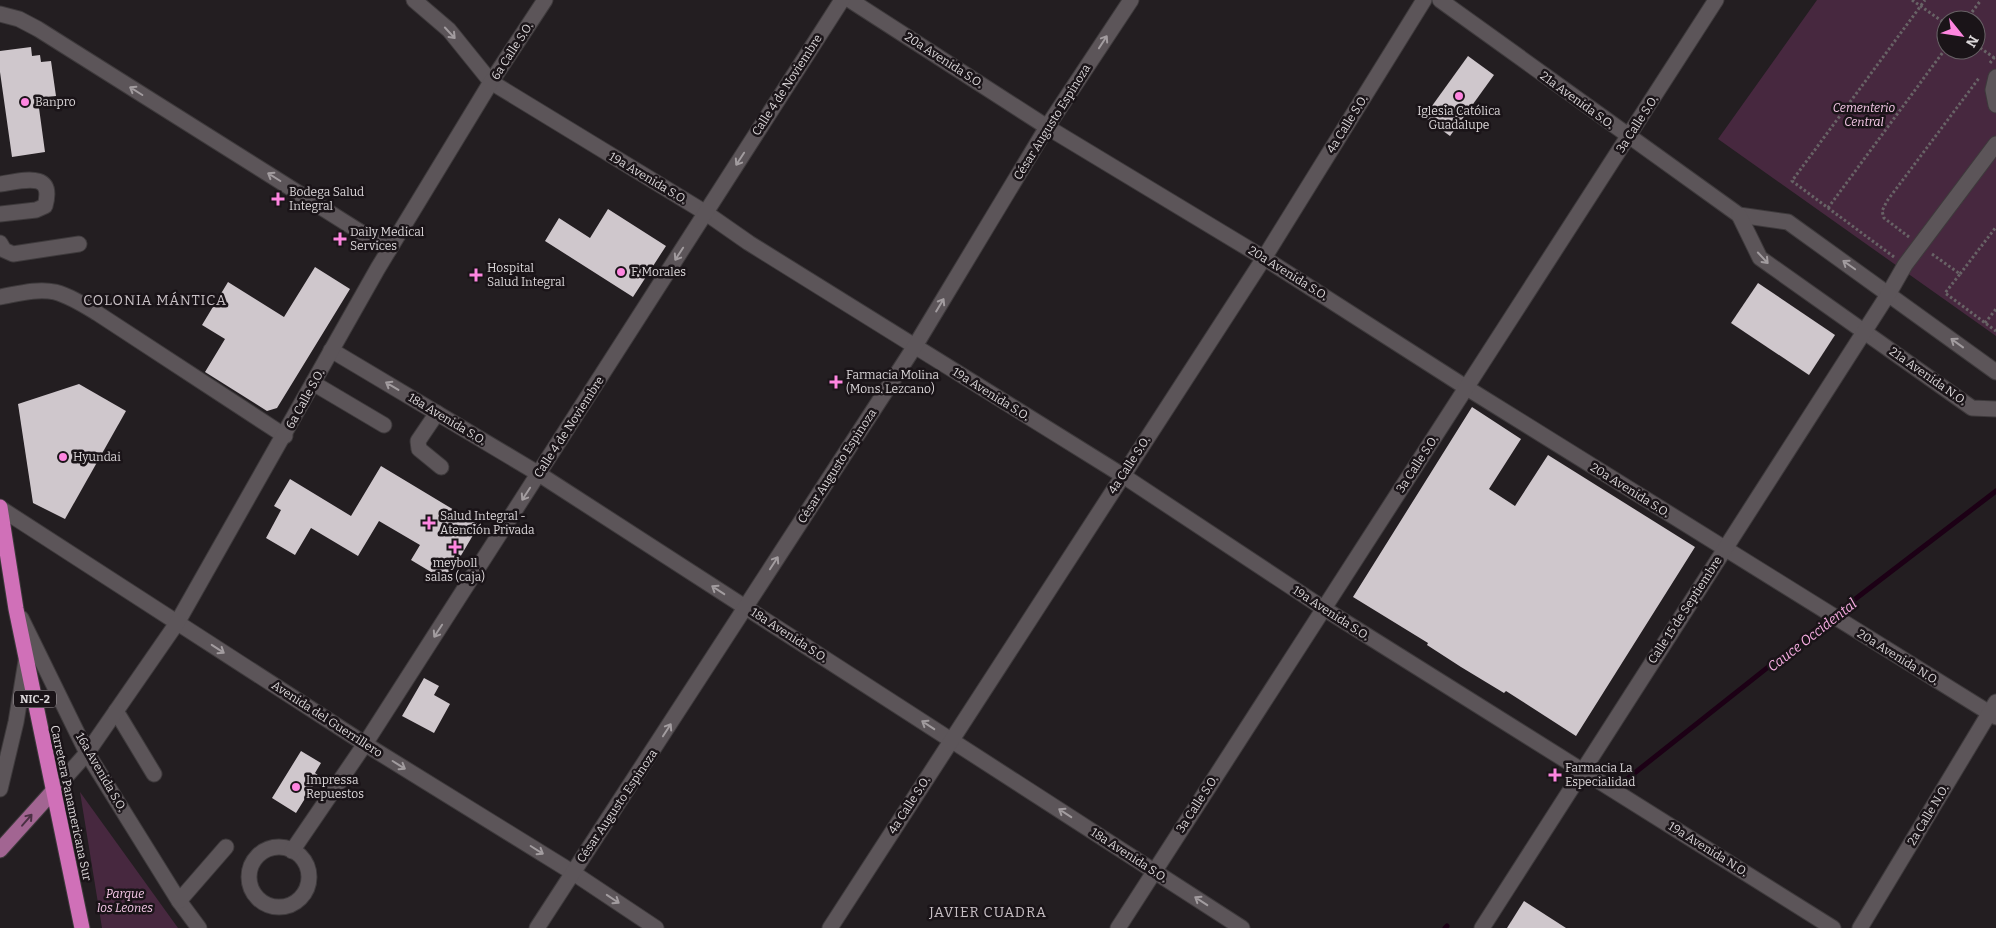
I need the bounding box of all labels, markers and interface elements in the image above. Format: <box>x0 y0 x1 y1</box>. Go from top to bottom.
north arrow <box>1936 10 1986 60</box>
street label: 6a Calle S.O. <box>488 20 536 82</box>
one-way arrow <box>444 26 456 39</box>
street label: 20a Avenida S.O. <box>902 29 986 91</box>
street label: Calle 4 de Noviembre <box>749 32 825 138</box>
text: N <box>1962 32 1982 50</box>
one-way arrow <box>1098 36 1108 50</box>
street label: César Augusto Espinoza <box>1011 61 1094 182</box>
street label: 21a Avenida S.O. <box>1537 69 1617 131</box>
one-way arrow <box>130 85 144 95</box>
marker: Iglesia Católica Guadalupe <box>1453 90 1465 102</box>
street label: 4a Calle S.O. <box>1324 92 1370 156</box>
street label: 3a Calle S.O. <box>1613 93 1661 155</box>
place label: Banpro <box>35 95 76 109</box>
marker: Banpro <box>19 96 31 108</box>
park label: Cementerio Central <box>1833 101 1895 129</box>
place label: Iglesia Católica Guadalupe <box>1417 104 1501 132</box>
street label: 19a Avenida S.O. <box>607 149 689 207</box>
one-way arrow <box>735 151 745 165</box>
one-way arrow <box>267 172 281 182</box>
place label: Bodega Salud Integral <box>289 185 364 213</box>
marker: Bodega Salud Integral <box>271 192 285 206</box>
place label: Daily Medical Services <box>350 225 425 253</box>
marker: Daily Medical Services <box>334 233 346 245</box>
street label: 20a Avenida S.O. <box>1246 243 1330 303</box>
one-way arrow <box>674 247 685 261</box>
one-way arrow <box>1757 251 1769 264</box>
one-way arrow <box>1842 260 1856 270</box>
place label: Hospital Salud Integral <box>487 261 566 289</box>
place label: F. Morales <box>631 265 686 279</box>
marker: F. Morales <box>615 266 627 278</box>
marker: Hospital Salud Integral <box>469 268 483 282</box>
district label: COLONIA MÁNTICA <box>83 291 227 309</box>
one-way arrow <box>936 298 946 312</box>
one-way arrow <box>1950 338 1964 348</box>
street label: 21a Avenida N.O. <box>1887 344 1969 408</box>
street label: 19a Avenida S.O. <box>950 365 1032 423</box>
street label: 6a Calle S.O. <box>283 367 327 431</box>
place label: Farmacia Molina (Mons. Lezcano) <box>846 368 940 396</box>
street label: Calle 4 de Noviembre <box>531 374 607 480</box>
marker: Farmacia Molina (Mons. Lezcano) <box>830 376 842 388</box>
one-way arrow <box>385 381 399 391</box>
street label: 18a Avenida S.O. <box>406 390 488 448</box>
street label: César Augusto Espinoza <box>795 406 879 526</box>
street label: 3a Calle S.O. <box>1393 433 1441 495</box>
street label: 4a Calle S.O. <box>1105 434 1153 496</box>
place label: Hyundai <box>73 450 121 464</box>
marker: Hyundai <box>57 451 69 463</box>
street label: 20a Avenida S.O. <box>1588 460 1672 520</box>
one-way arrow <box>521 487 531 501</box>
place label: Salud Integral - Atención Privada <box>440 509 535 537</box>
marker: Salud Integral - Atención Privada <box>422 516 436 530</box>
marker: meyboll salas (caja) <box>448 540 462 554</box>
street label: Calle 15 de Septiembre <box>1645 554 1725 666</box>
place label: meyboll salas (caja) <box>425 556 485 584</box>
one-way arrow <box>770 557 780 571</box>
street label: 19a Avenida S.O. <box>1290 583 1372 643</box>
one-way arrow <box>711 584 725 595</box>
water label: Cauce Occidental <box>1764 595 1860 676</box>
street label: 18a Avenida S.O. <box>748 605 830 665</box>
one-way arrow <box>433 623 443 637</box>
street label: 20a Avenida N.O. <box>1855 626 1941 688</box>
one-way arrow <box>210 644 224 654</box>
street label: Avenida del Guerrillero <box>269 678 385 760</box>
road number: NIC-2 <box>14 691 56 708</box>
one-way arrow <box>921 720 935 730</box>
one-way arrow <box>663 723 673 737</box>
street label: Carretera Panamericana Sur <box>48 724 94 883</box>
street label: 16a Avenida S.O. <box>73 730 129 814</box>
street label: César Augusto Espinoza <box>574 746 660 865</box>
one-way arrow <box>392 760 406 770</box>
place label: Farmacia La Especialidad <box>1565 761 1635 789</box>
marker: Farmacia La Especialidad <box>1549 769 1561 781</box>
place label: Impressa Repuestos <box>306 773 364 801</box>
street label: 3a Calle S.O. <box>1173 773 1221 835</box>
street label: 4a Calle S.O. <box>885 774 933 836</box>
marker: Impressa Repuestos <box>290 781 302 793</box>
street label: 2a Calle N.O. <box>1905 782 1951 848</box>
one-way arrow <box>1058 808 1072 818</box>
one-way arrow <box>21 814 32 827</box>
street label: 19a Avenida N.O. <box>1666 819 1750 879</box>
street label: 18a Avenida S.O. <box>1088 825 1170 885</box>
one-way arrow <box>530 846 544 856</box>
park label: Parque los Leones <box>97 887 153 915</box>
one-way arrow <box>605 894 619 904</box>
one-way arrow <box>1195 896 1209 906</box>
district label: JAVIER CUADRA <box>928 904 1047 921</box>

